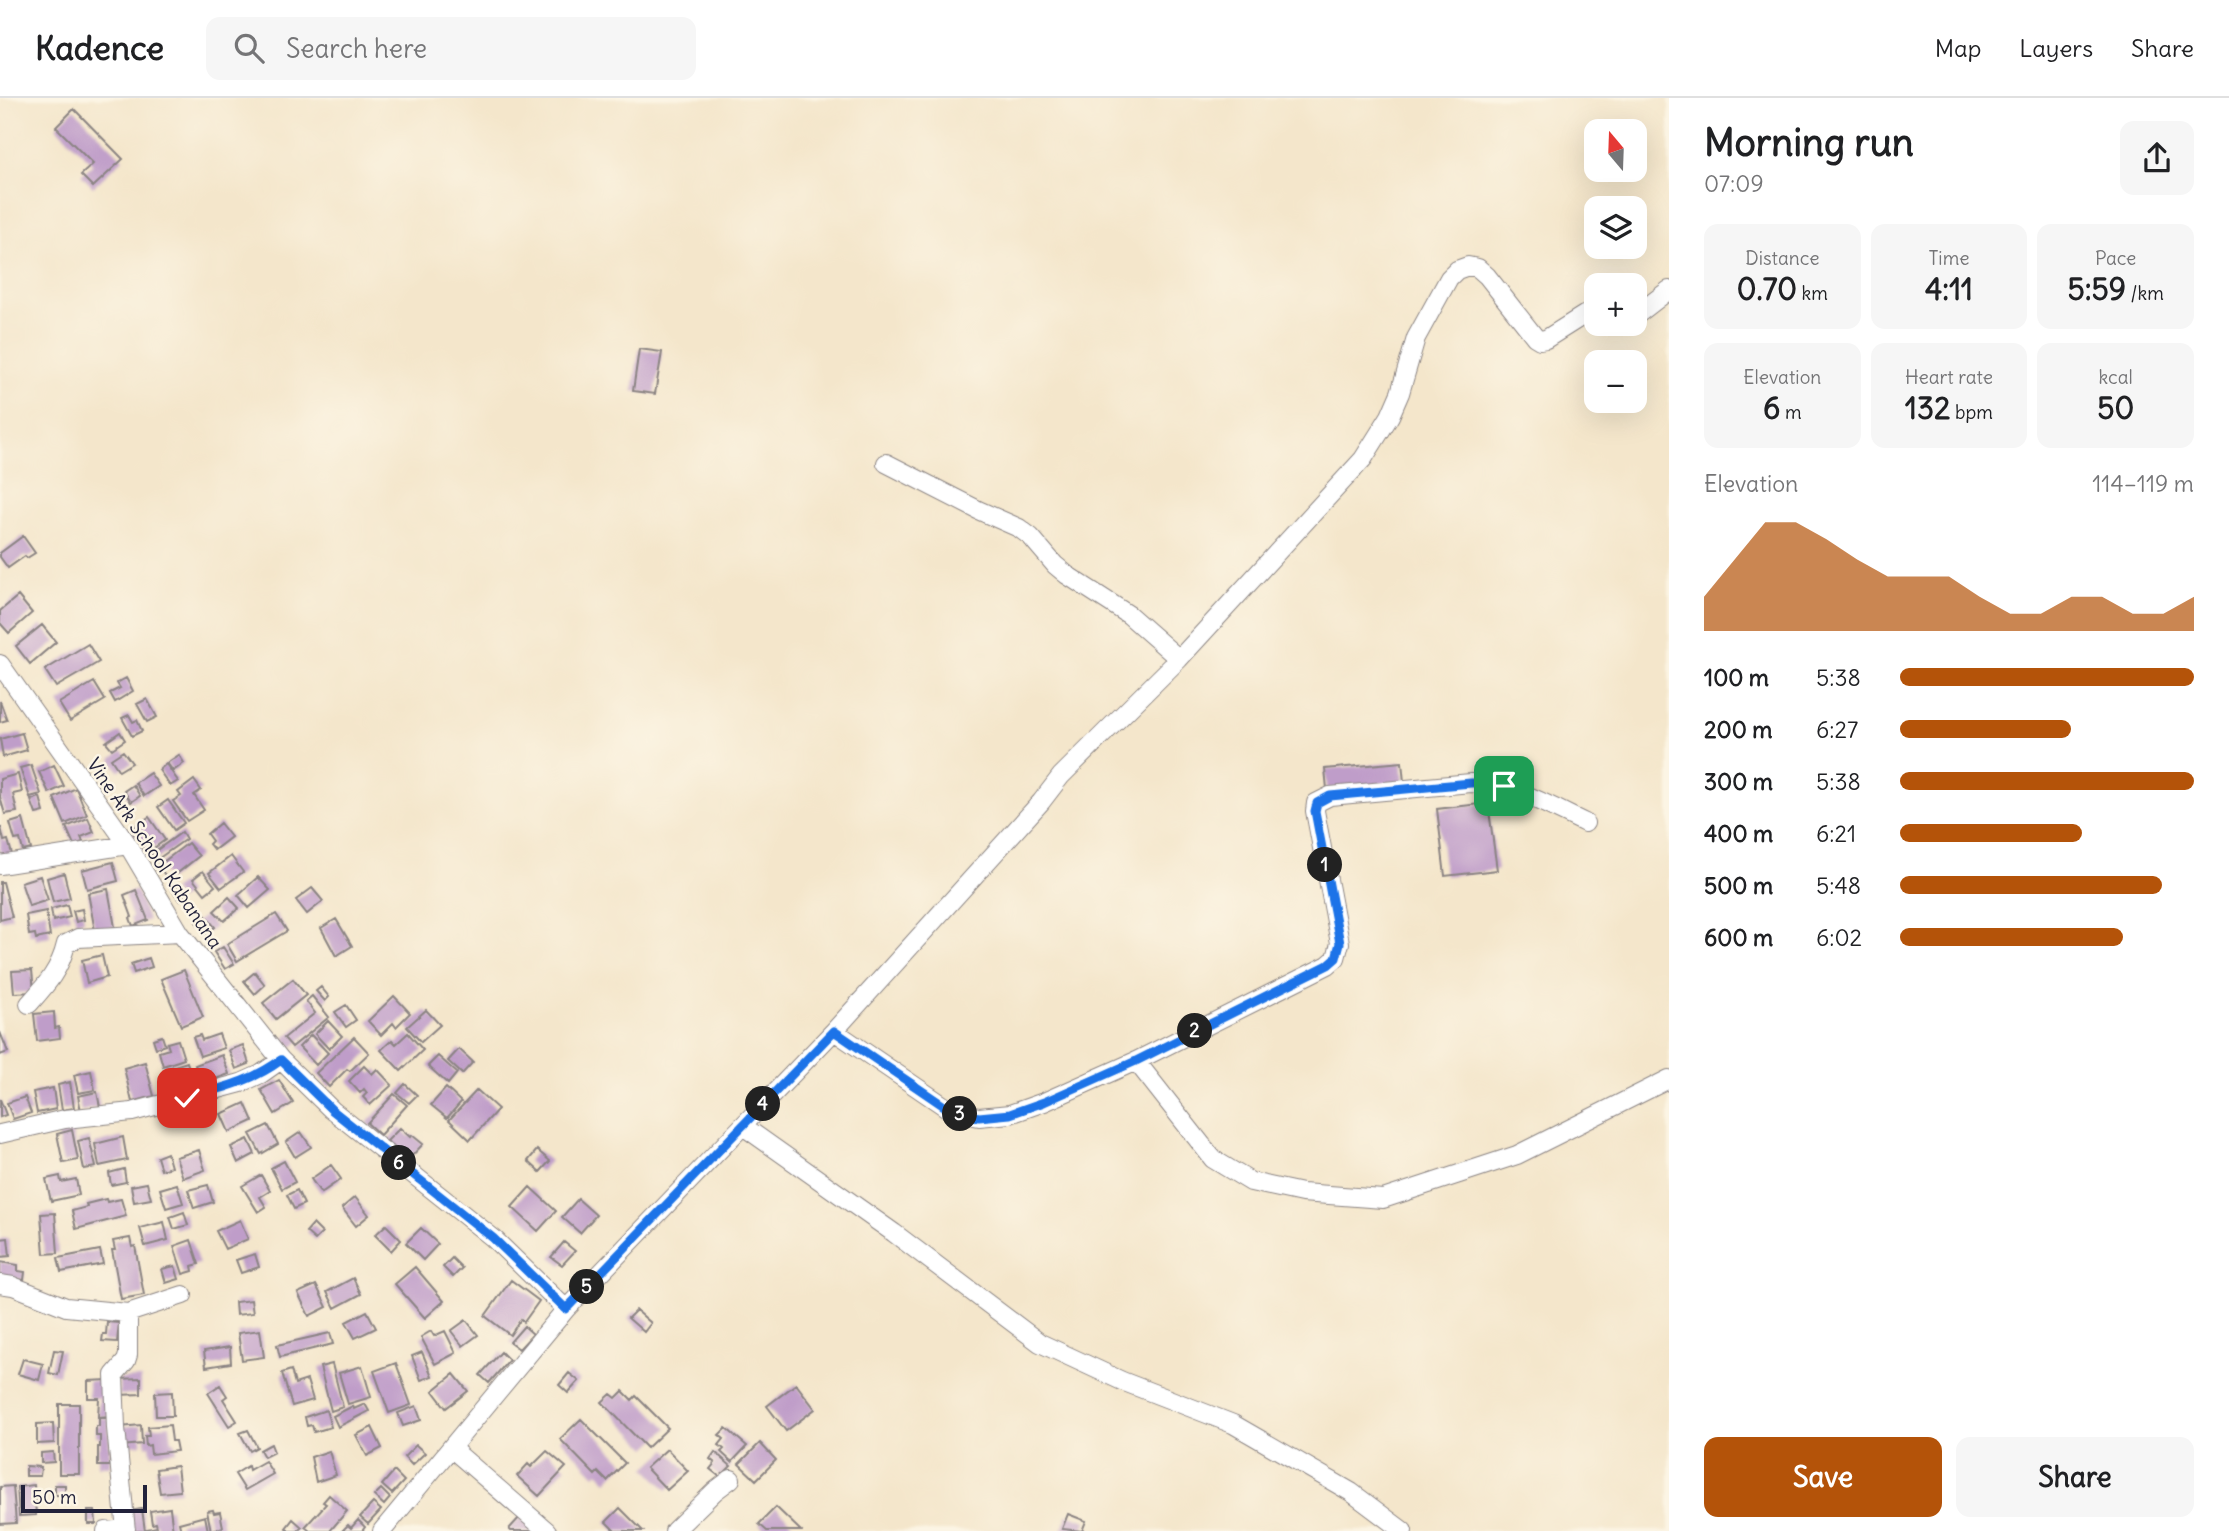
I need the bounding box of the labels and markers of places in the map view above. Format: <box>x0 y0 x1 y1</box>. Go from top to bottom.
pin <box>1474 756 1534 816</box>
pin: 1 <box>1308 848 1342 882</box>
pin: 2 <box>1178 1014 1212 1048</box>
pin <box>157 1068 217 1128</box>
pin: 4 <box>746 1086 780 1122</box>
pin: 3 <box>942 1096 978 1132</box>
pin: 6 <box>382 1146 416 1180</box>
pin: 5 <box>570 1270 604 1304</box>

